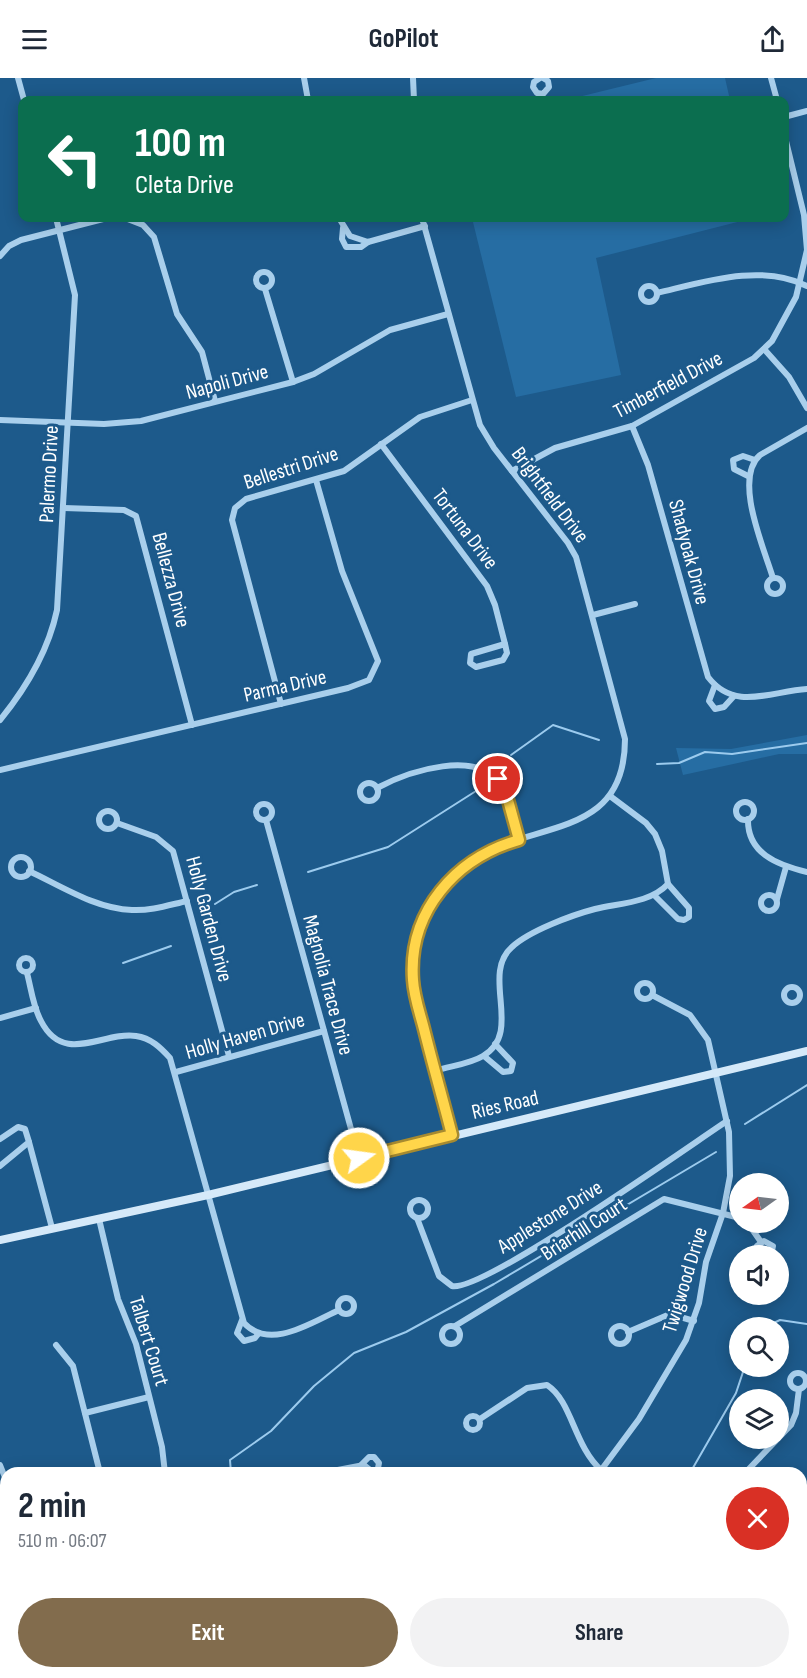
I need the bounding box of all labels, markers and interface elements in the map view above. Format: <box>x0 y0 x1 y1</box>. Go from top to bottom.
icon: menu <box>18 23 51 56</box>
text: GoPilot <box>369 23 438 55</box>
icon: share <box>756 23 789 56</box>
text: 100 m <box>135 118 226 169</box>
icon: left <box>36 120 114 198</box>
text: Cleta Drive <box>135 169 234 201</box>
street label: Timberfield Drive <box>609 346 727 424</box>
street label: Napoli Drive <box>183 359 271 405</box>
street label: Palermo Drive <box>34 425 64 523</box>
street label: Bellestri Drive <box>241 441 341 495</box>
street label: Brightfield Drive <box>506 442 594 548</box>
street label: Tortuna Drive <box>427 484 503 574</box>
street label: Shadyoak Drive <box>663 497 715 607</box>
street label: Bellezza Drive <box>146 530 196 630</box>
street label: Parma Drive <box>241 664 329 708</box>
pin <box>472 753 523 804</box>
icon: arrive <box>481 762 514 795</box>
street label: Holly Garden Drive <box>180 853 238 985</box>
street label: Magnolia Trace Drive <box>297 912 359 1058</box>
street label: Holly Haven Drive <box>183 1007 307 1065</box>
street label: Ries Road <box>469 1085 541 1125</box>
position arrow <box>327 1126 391 1190</box>
north arrow <box>729 1173 789 1233</box>
map controls <box>729 1173 789 1449</box>
street label: Applestone Drive <box>492 1175 607 1260</box>
street label: Briarhill Court <box>536 1192 632 1266</box>
street label: Twigwood Drive <box>657 1224 713 1336</box>
button: sound <box>729 1245 789 1305</box>
street label: Talbert Court <box>124 1293 174 1389</box>
button: search <box>729 1317 789 1377</box>
button: layers <box>729 1389 789 1449</box>
text: 2 min <box>18 1485 87 1528</box>
button: close <box>726 1487 789 1550</box>
text: 510 m · 06:07 <box>18 1529 107 1553</box>
button: Exit <box>18 1598 398 1667</box>
button: Share <box>410 1598 789 1667</box>

